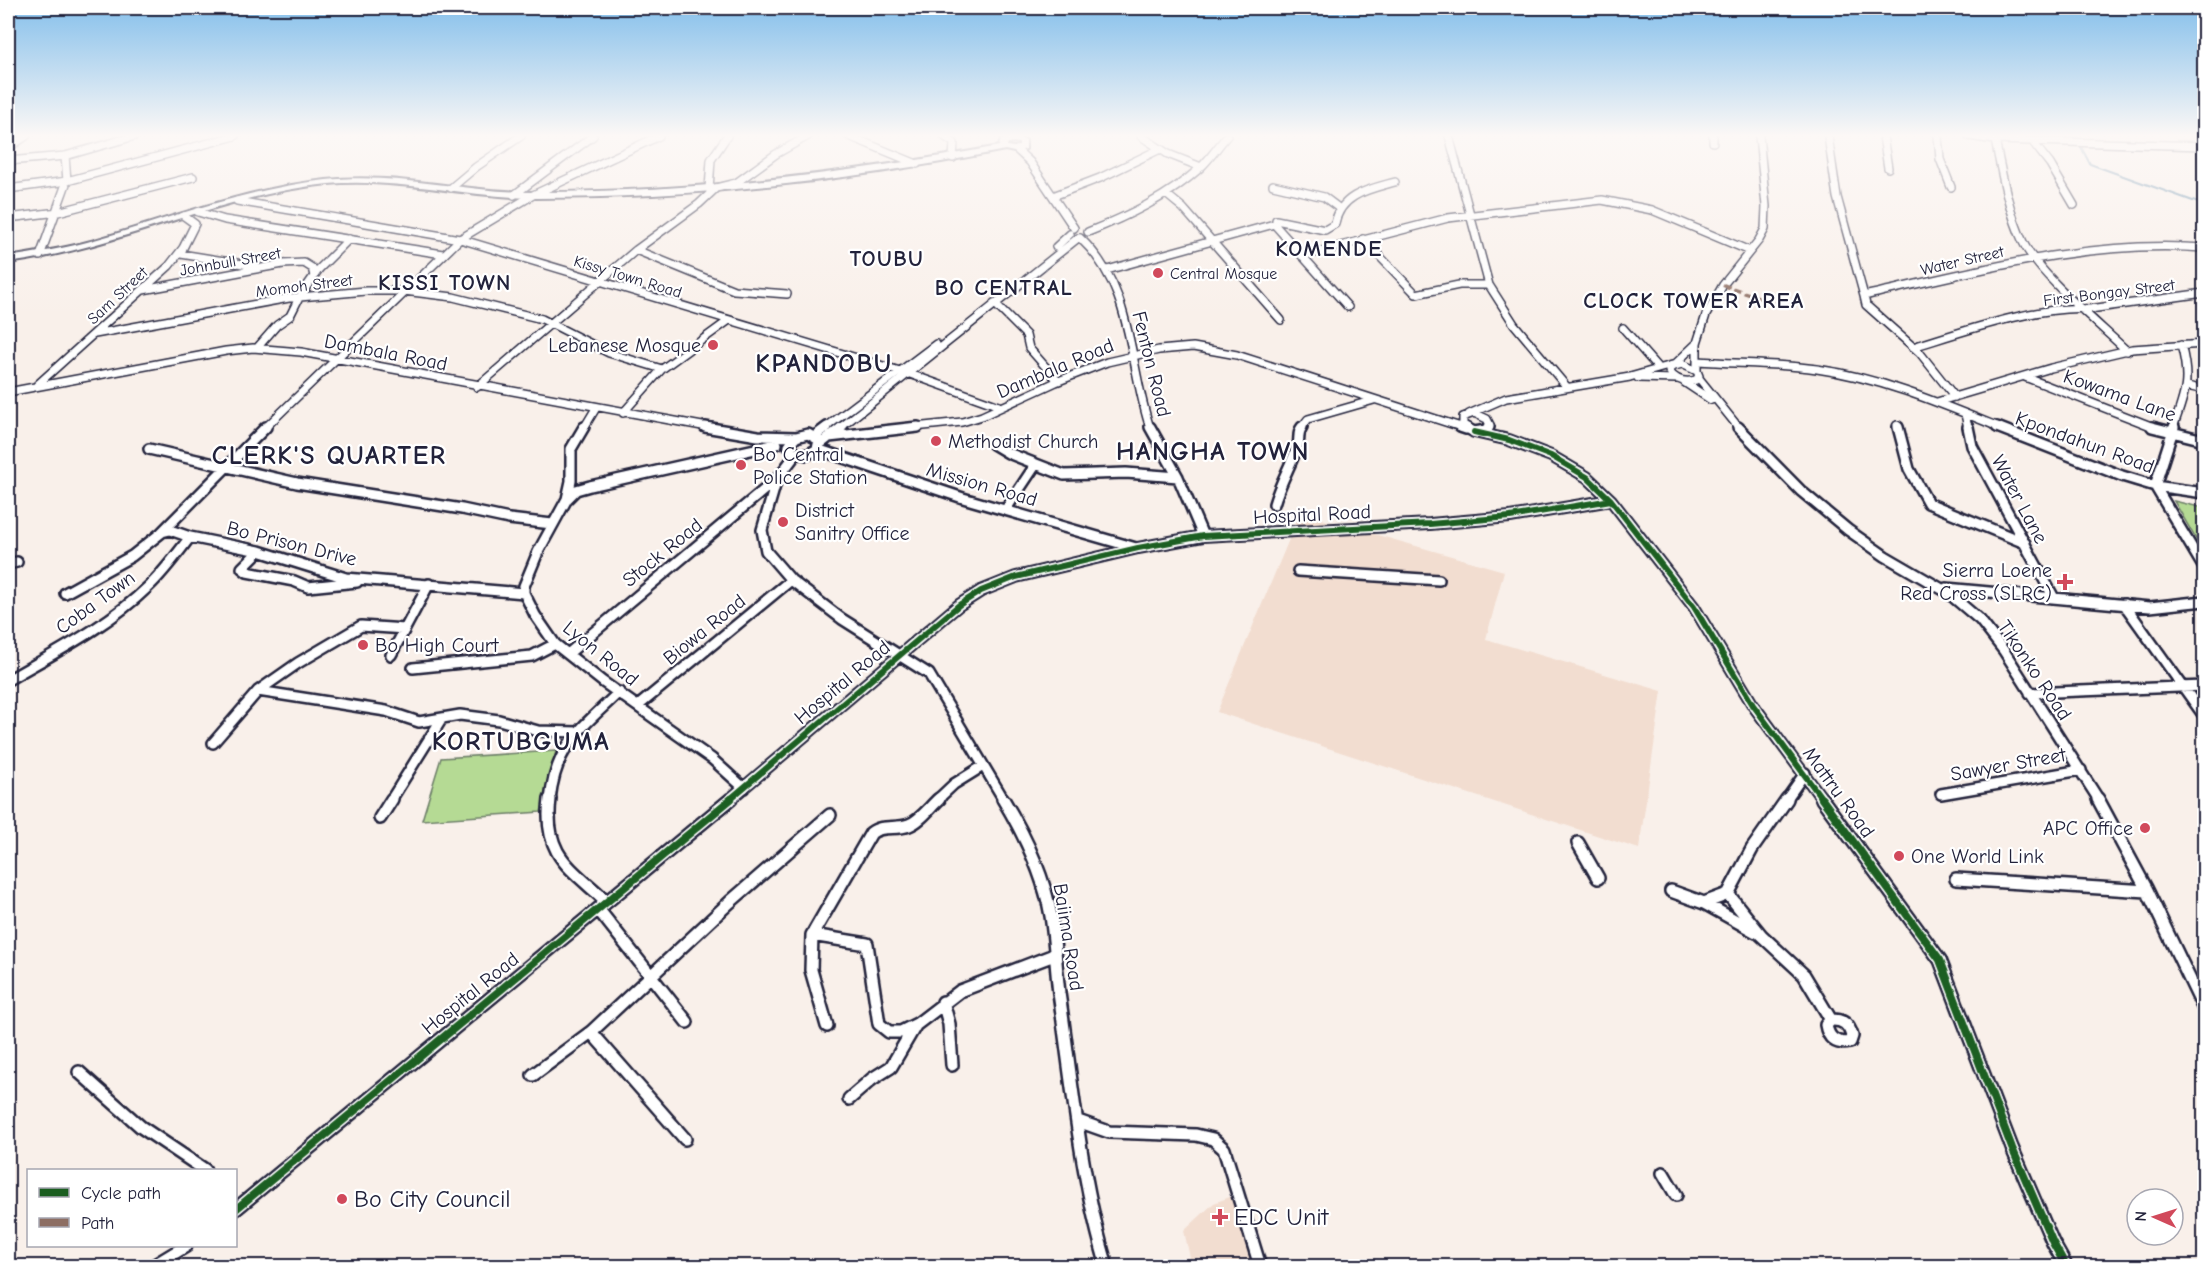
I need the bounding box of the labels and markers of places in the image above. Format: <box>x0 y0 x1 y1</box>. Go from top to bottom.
place label: Central Mosque <box>1170 265 1277 283</box>
marker: Central Mosque <box>1151 266 1165 280</box>
place label: Lebanese Mosque <box>548 334 701 357</box>
marker: Lebanese Mosque <box>706 338 720 352</box>
place label: Methodist Church <box>948 430 1099 453</box>
marker: Methodist Church <box>929 434 943 448</box>
place label: Bo Central Police Station <box>753 443 868 489</box>
marker: Bo Central Police Station <box>734 458 748 472</box>
place label: District Sanitry Office <box>795 499 909 545</box>
marker: District Sanitry Office <box>776 515 790 529</box>
place label: Sierra Loene Red Cross (SLRC) <box>1900 559 2052 605</box>
marker: Sierra Loene Red Cross (SLRC) <box>2056 573 2074 591</box>
place label: Bo High Court <box>375 634 500 657</box>
marker: Bo High Court <box>356 638 370 652</box>
place label: APC Office <box>2043 817 2133 840</box>
marker: APC Office <box>2138 821 2152 835</box>
place label: One World Link <box>1911 845 2044 868</box>
marker: One World Link <box>1892 849 1906 863</box>
place label: Bo City Council <box>354 1185 511 1213</box>
marker: Bo City Council <box>335 1192 349 1206</box>
place label: EDC Unit <box>1234 1203 1330 1231</box>
marker: EDC Unit <box>1211 1208 1229 1226</box>

